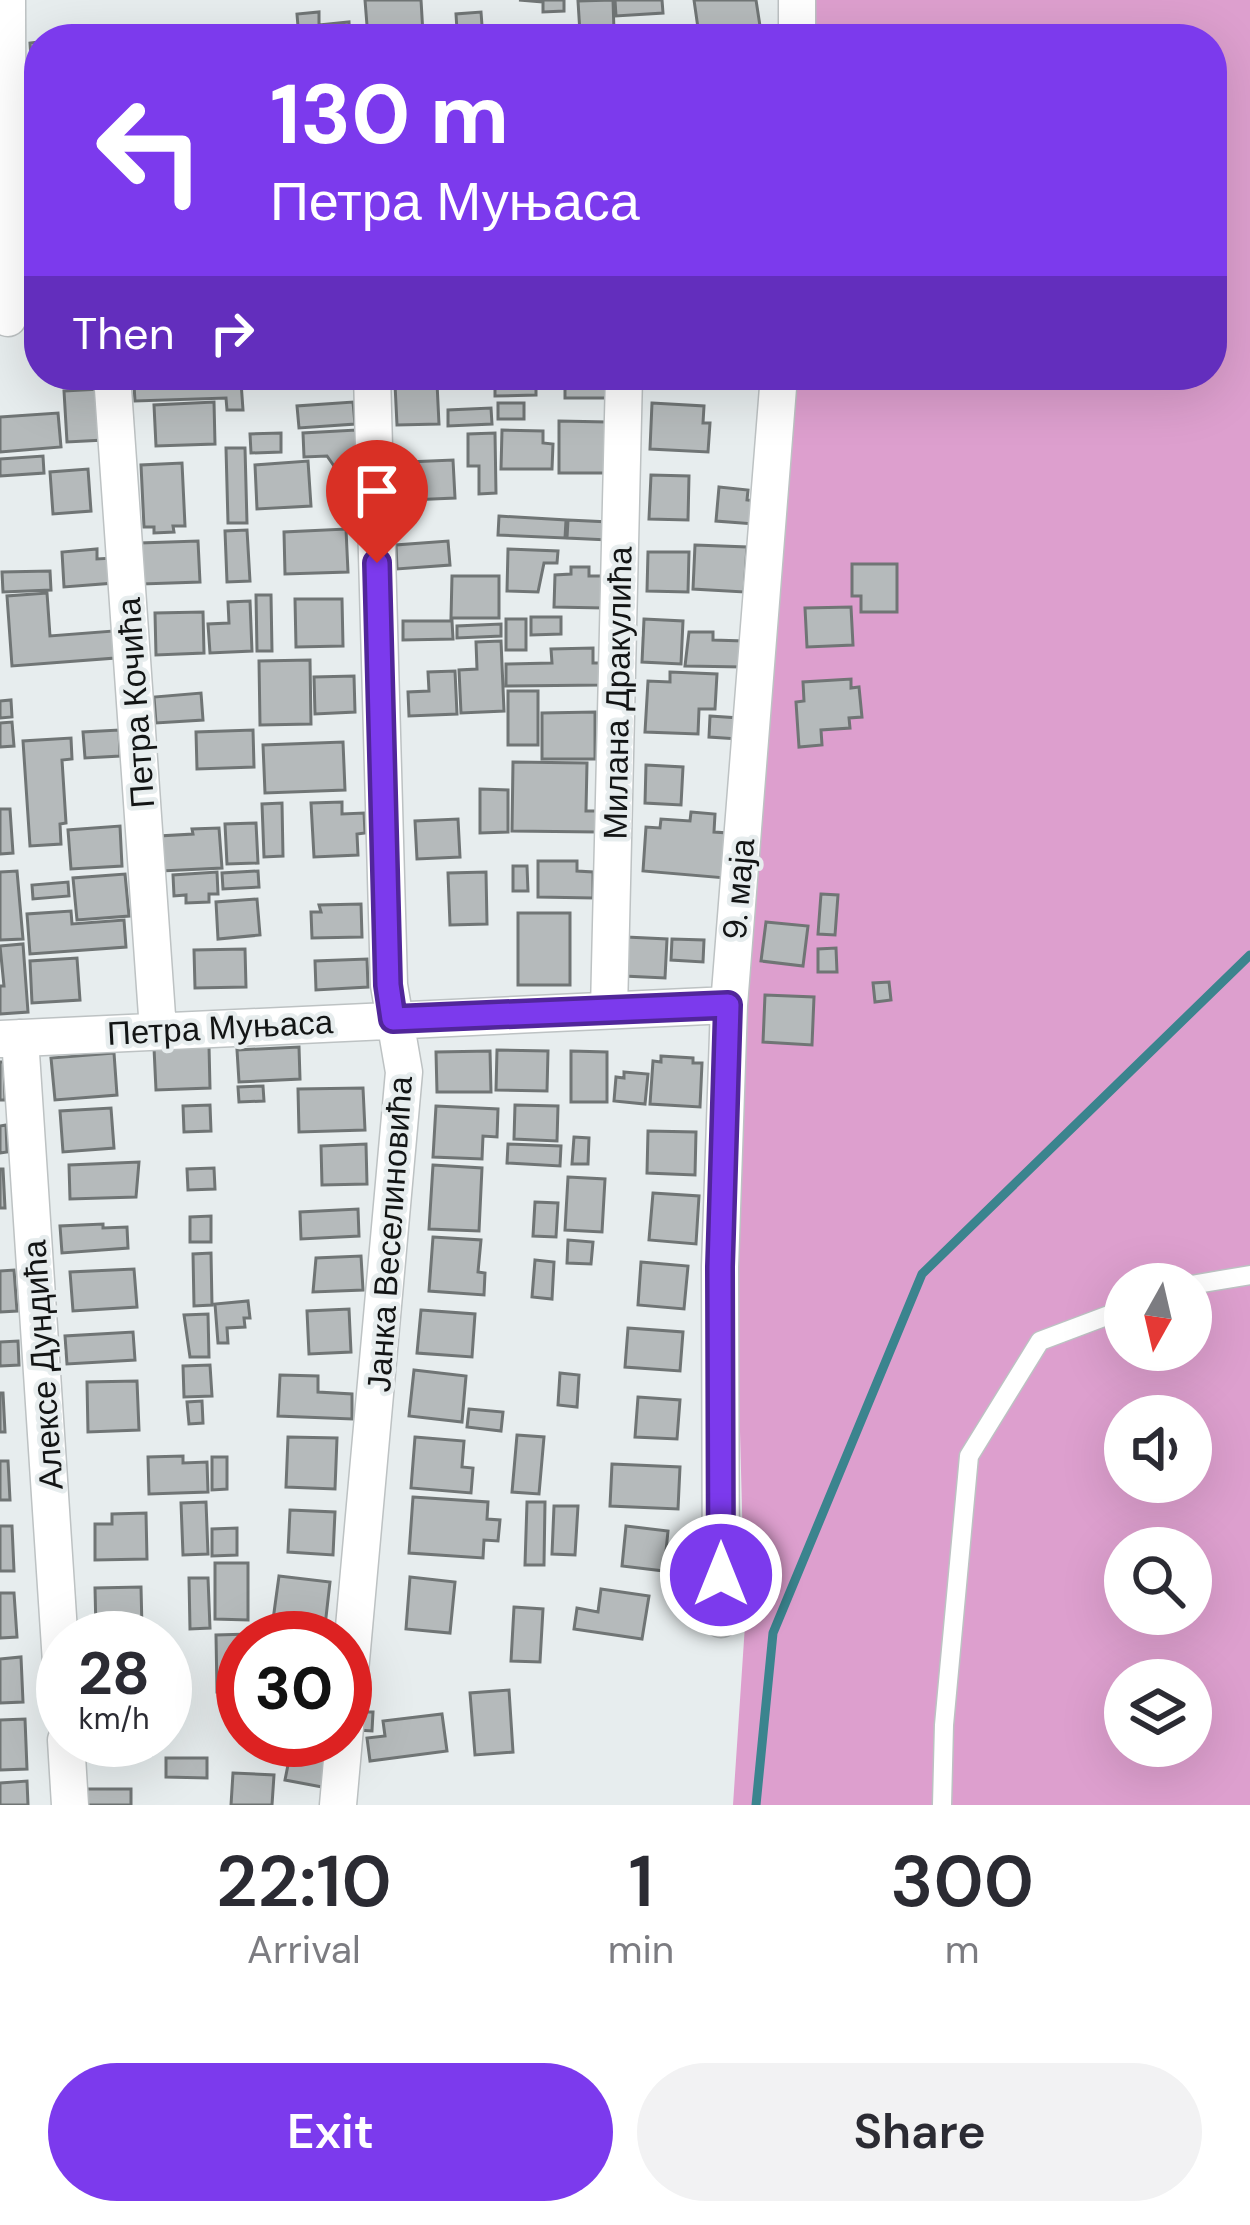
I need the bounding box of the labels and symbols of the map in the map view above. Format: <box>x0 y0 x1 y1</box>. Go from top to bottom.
pin <box>326 440 428 563</box>
street label: Милана Дракулића <box>593 546 642 840</box>
street label: Петра Кочића <box>107 596 164 810</box>
street label: 9. маја <box>713 836 764 942</box>
street label: Петра Муњаса <box>106 1000 335 1055</box>
street label: Јанка Веселиновића <box>357 1074 422 1393</box>
street label: Алексе Дундића <box>12 1238 73 1491</box>
north arrow <box>1104 1263 1212 1371</box>
position arrow <box>658 1512 784 1638</box>
speed limit sign: 30 <box>216 1611 372 1767</box>

